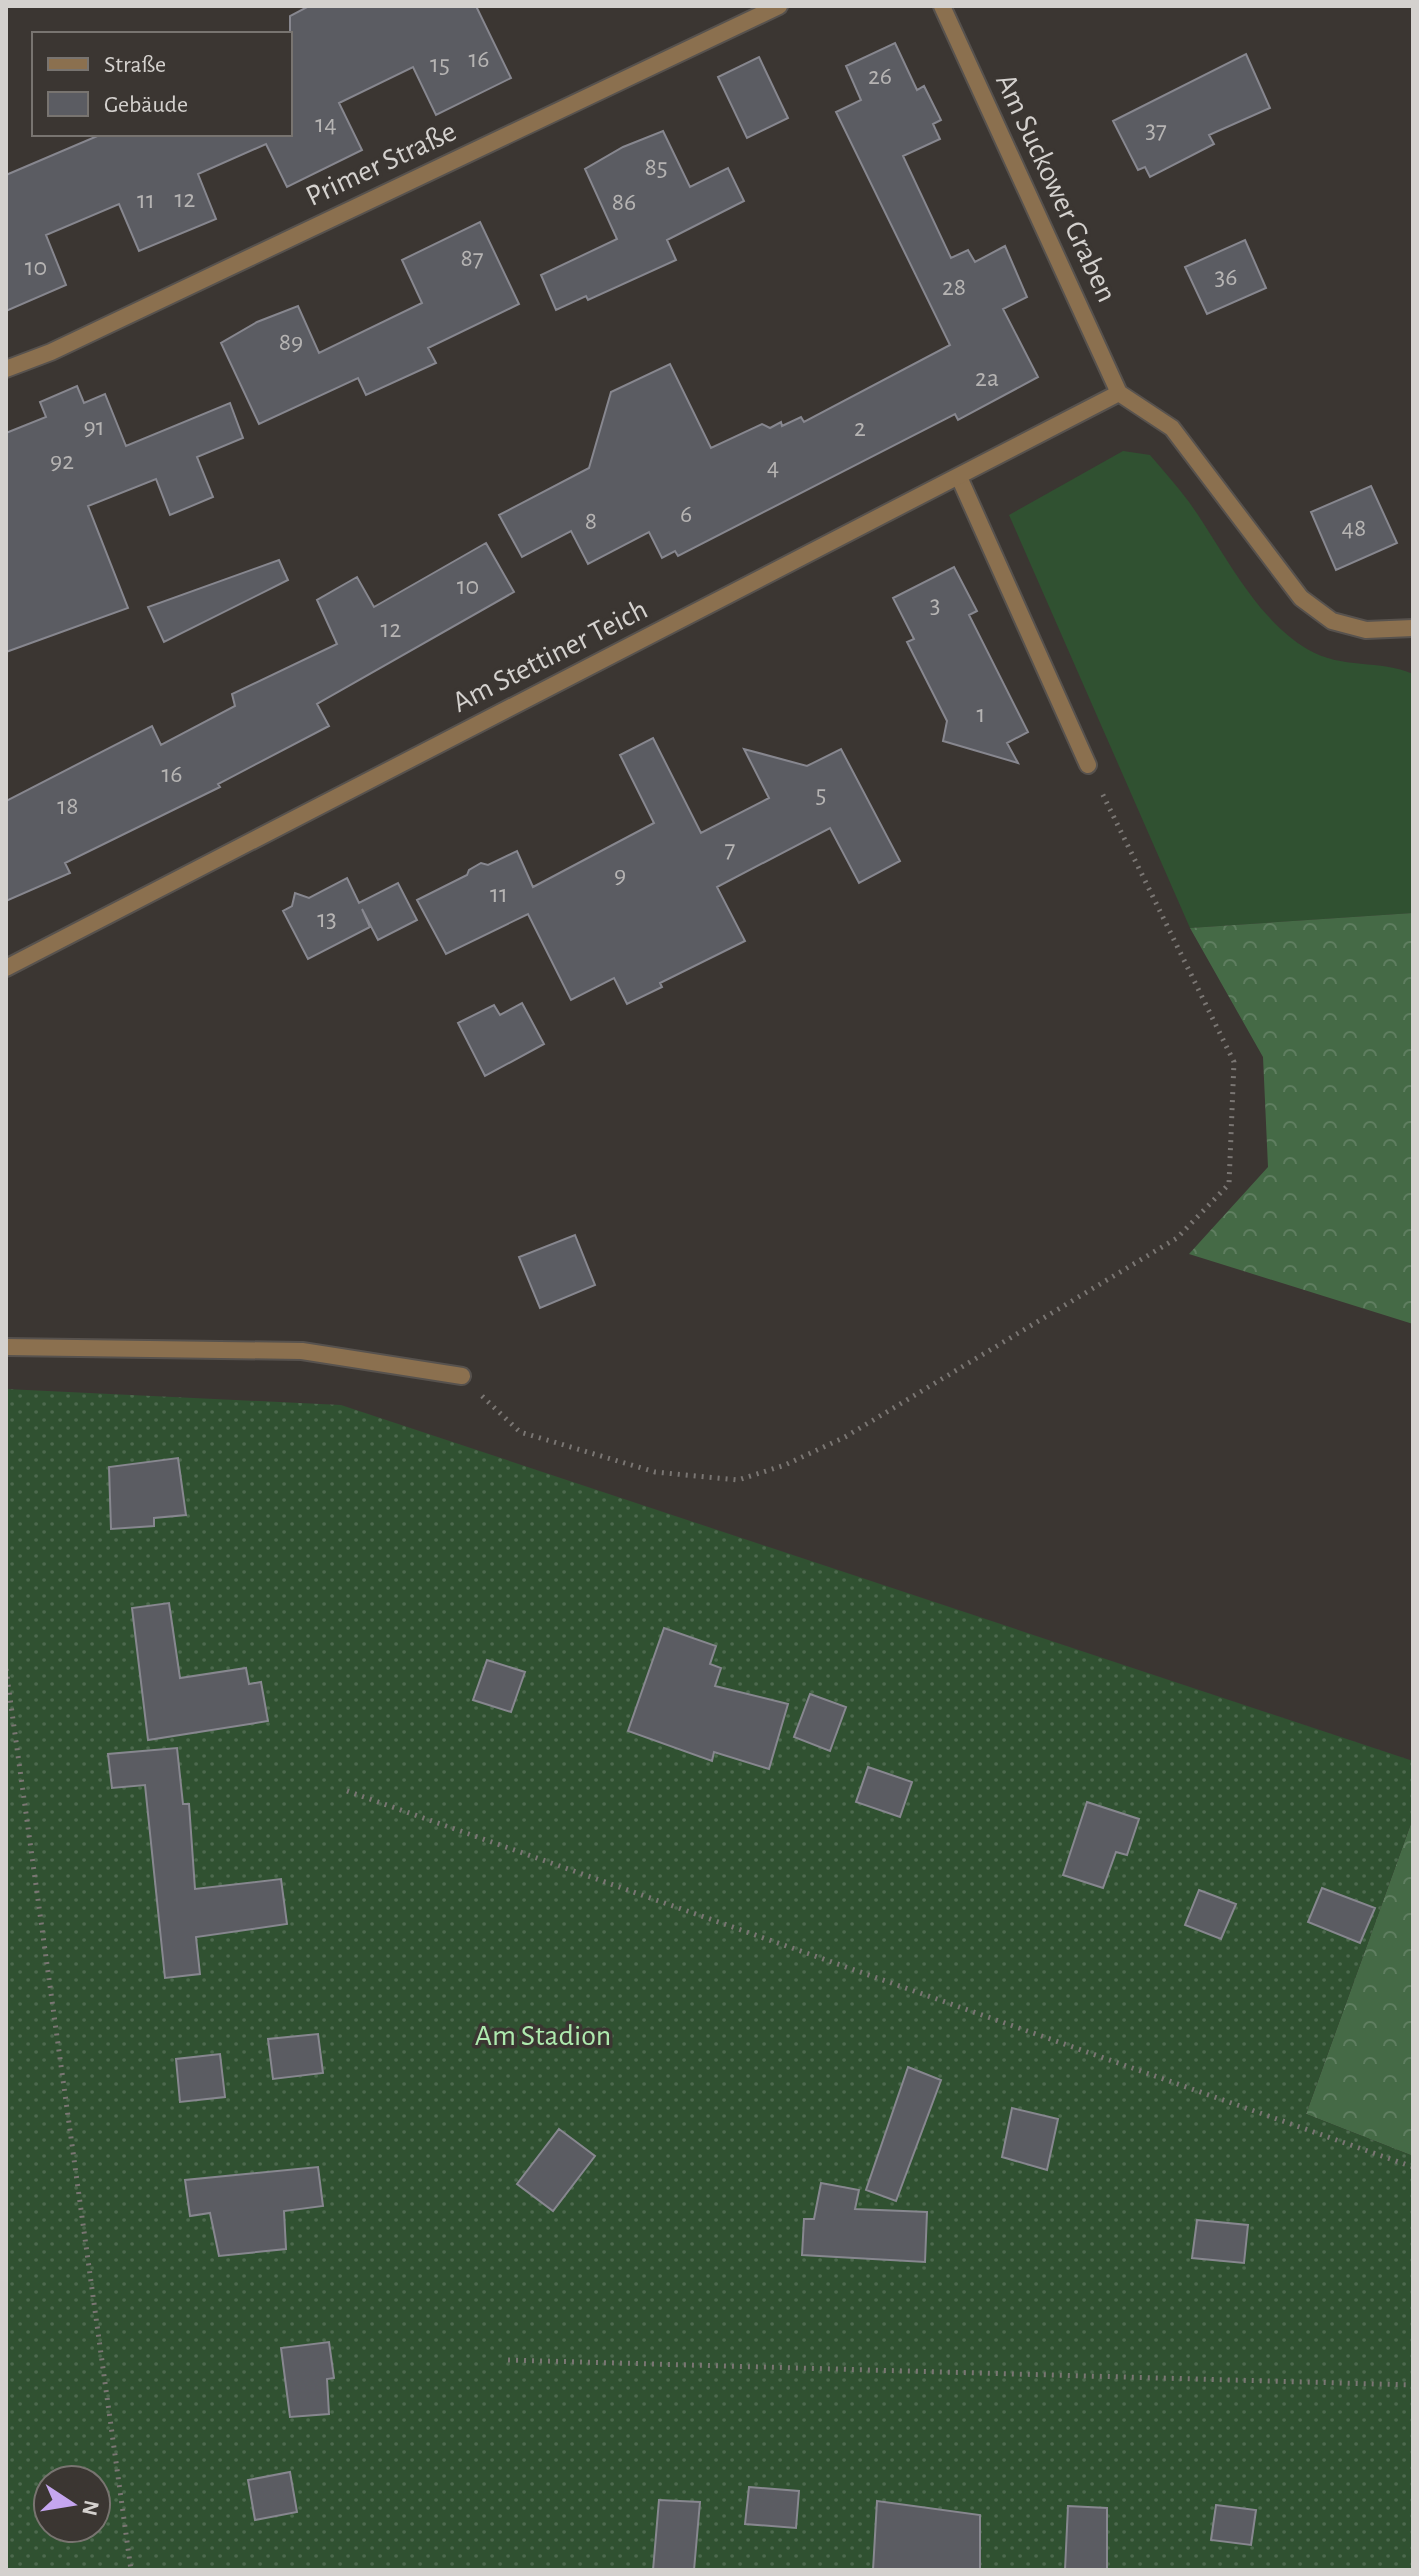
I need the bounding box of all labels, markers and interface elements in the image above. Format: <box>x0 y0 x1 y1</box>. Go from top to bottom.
legend <box>32 32 292 136</box>
house number: 16 <box>468 46 490 72</box>
house number: 15 <box>430 51 450 77</box>
text: Straße <box>104 53 166 77</box>
house number: 26 <box>868 63 892 89</box>
street label: Am Suckower Graben <box>990 69 1122 307</box>
text: Gebäude <box>104 93 188 117</box>
house number: 14 <box>315 111 337 137</box>
street label: Primer Straße <box>301 116 461 212</box>
house number: 37 <box>1145 117 1167 143</box>
house number: 85 <box>644 154 668 180</box>
house number: 12 <box>175 186 196 212</box>
house number: 11 <box>137 187 155 213</box>
house number: 86 <box>612 189 636 215</box>
house number: 87 <box>460 245 484 271</box>
house number: 10 <box>25 254 47 280</box>
house number: 36 <box>1215 264 1237 290</box>
house number: 28 <box>942 274 966 300</box>
house number: 89 <box>279 329 303 355</box>
house number: 2a <box>975 365 999 391</box>
house number: 91 <box>83 414 105 440</box>
house number: 2 <box>854 415 866 441</box>
house number: 92 <box>50 448 74 474</box>
house number: 4 <box>767 454 779 480</box>
house number: 6 <box>680 501 692 527</box>
house number: 8 <box>585 508 597 534</box>
house number: 48 <box>1342 515 1366 541</box>
house number: 10 <box>457 573 479 599</box>
house number: 3 <box>930 592 940 618</box>
street label: Am Stettiner Teich <box>448 594 652 718</box>
house number: 12 <box>381 616 402 642</box>
house number: 1 <box>977 701 985 727</box>
house number: 16 <box>161 761 183 787</box>
house number: 5 <box>816 781 826 807</box>
house number: 18 <box>57 793 79 819</box>
house number: 7 <box>725 836 736 862</box>
house number: 9 <box>614 862 626 888</box>
house number: 11 <box>490 881 508 907</box>
house number: 13 <box>317 906 337 932</box>
park label: Am Stadion <box>475 2021 611 2051</box>
north arrow <box>32 2464 112 2544</box>
text: N <box>78 2498 103 2518</box>

